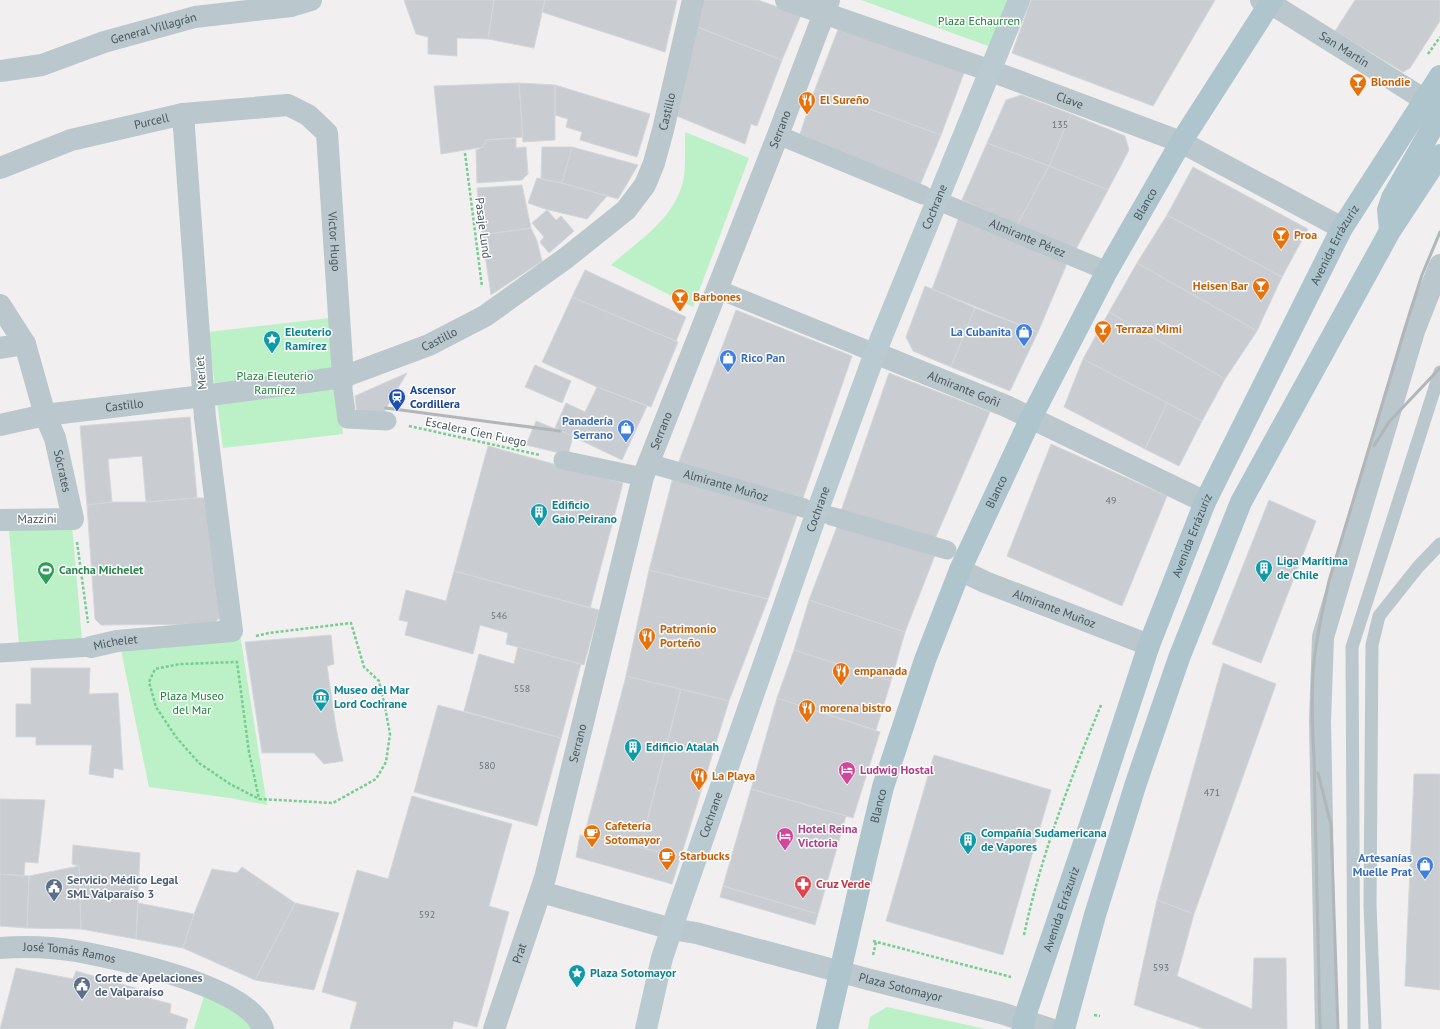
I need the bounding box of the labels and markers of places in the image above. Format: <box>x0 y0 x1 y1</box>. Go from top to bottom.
bar icon: Blondie <box>1348 72 1368 97</box>
place label: Blondie <box>1371 74 1410 89</box>
restaurant icon: El Sureño <box>797 90 817 115</box>
place label: El Sureño <box>820 92 869 107</box>
bar icon: Proa <box>1271 225 1291 250</box>
place label: Proa <box>1294 227 1317 242</box>
bar icon: Heisen Bar <box>1251 276 1271 301</box>
place label: Heisen Bar <box>1193 278 1249 293</box>
bar icon: Barbones <box>670 287 690 312</box>
place label: Barbones <box>693 289 741 304</box>
bar icon: Terraza Mimi <box>1093 319 1113 344</box>
place label: Terraza Mimi <box>1116 321 1182 336</box>
shop icon: La Cubanita <box>1014 322 1034 347</box>
place label: Eleuterio Ramírez <box>285 324 332 353</box>
place label: La Cubanita <box>951 324 1011 339</box>
place icon: Eleuterio Ramírez <box>262 329 282 354</box>
shop icon: Rico Pan <box>718 348 738 373</box>
place label: Rico Pan <box>741 350 785 365</box>
place label: Ascensor Cordillera <box>410 382 460 411</box>
station icon: Ascensor Cordillera <box>387 387 407 412</box>
place label: Panadería Serrano <box>562 413 614 442</box>
shop icon: Panadería Serrano <box>616 418 636 443</box>
place label: Edificio Gaio Peirano <box>552 497 617 526</box>
building icon: Edificio Gaio Peirano <box>529 502 549 527</box>
place label: Liga Marítima de Chile <box>1277 553 1348 582</box>
building icon: Liga Marítima de Chile <box>1254 558 1274 583</box>
sports icon: Cancha Michelet <box>36 560 56 585</box>
place label: Cancha Michelet <box>59 562 144 577</box>
place label: Patrimonio Porteño <box>660 621 717 650</box>
restaurant icon: Patrimonio Porteño <box>637 626 657 651</box>
restaurant icon: empanada <box>831 661 851 686</box>
place label: empanada <box>854 663 907 678</box>
place label: Museo del Mar Lord Cochrane <box>334 682 410 711</box>
museum icon: Museo del Mar Lord Cochrane <box>311 687 331 712</box>
restaurant icon: morena bistro <box>797 698 817 723</box>
place label: morena bistro <box>820 700 892 715</box>
building icon: Edificio Atalah <box>623 737 643 762</box>
place label: Edificio Atalah <box>646 739 719 754</box>
hotel icon: Ludwig Hostal <box>837 760 857 785</box>
place label: Ludwig Hostal <box>860 762 934 777</box>
restaurant icon: La Playa <box>689 766 709 791</box>
place label: La Playa <box>712 768 755 783</box>
place label: Cafetería Sotomayor <box>605 818 661 847</box>
place label: Hotel Reina Victoria <box>797 821 858 850</box>
cafe icon: Cafetería Sotomayor <box>582 823 602 848</box>
place label: Compañía Sudamericana de Vapores <box>981 825 1107 854</box>
hotel icon: Hotel Reina Victoria <box>775 826 795 851</box>
building icon: Compañía Sudamericana de Vapores <box>958 830 978 855</box>
cafe icon: Starbucks <box>657 846 677 871</box>
place label: Starbucks <box>680 848 730 863</box>
place label: Artesanías Muelle Prat <box>1353 850 1413 879</box>
shop icon: Artesanías Muelle Prat <box>1415 855 1435 880</box>
place label: Servicio Médico Legal SML Valparaíso 3 <box>67 872 179 901</box>
pharmacy icon: Cruz Verde <box>793 874 813 899</box>
place label: Cruz Verde <box>816 876 870 891</box>
public building icon: Servicio Médico Legal SML Valparaíso 3 <box>44 877 64 902</box>
place icon: Plaza Sotomayor <box>567 963 587 988</box>
place label: Plaza Sotomayor <box>590 965 677 980</box>
place label: Corte de Apelaciones de Valparaíso <box>95 970 203 999</box>
public building icon: Corte de Apelaciones de Valparaíso <box>72 975 92 1000</box>

